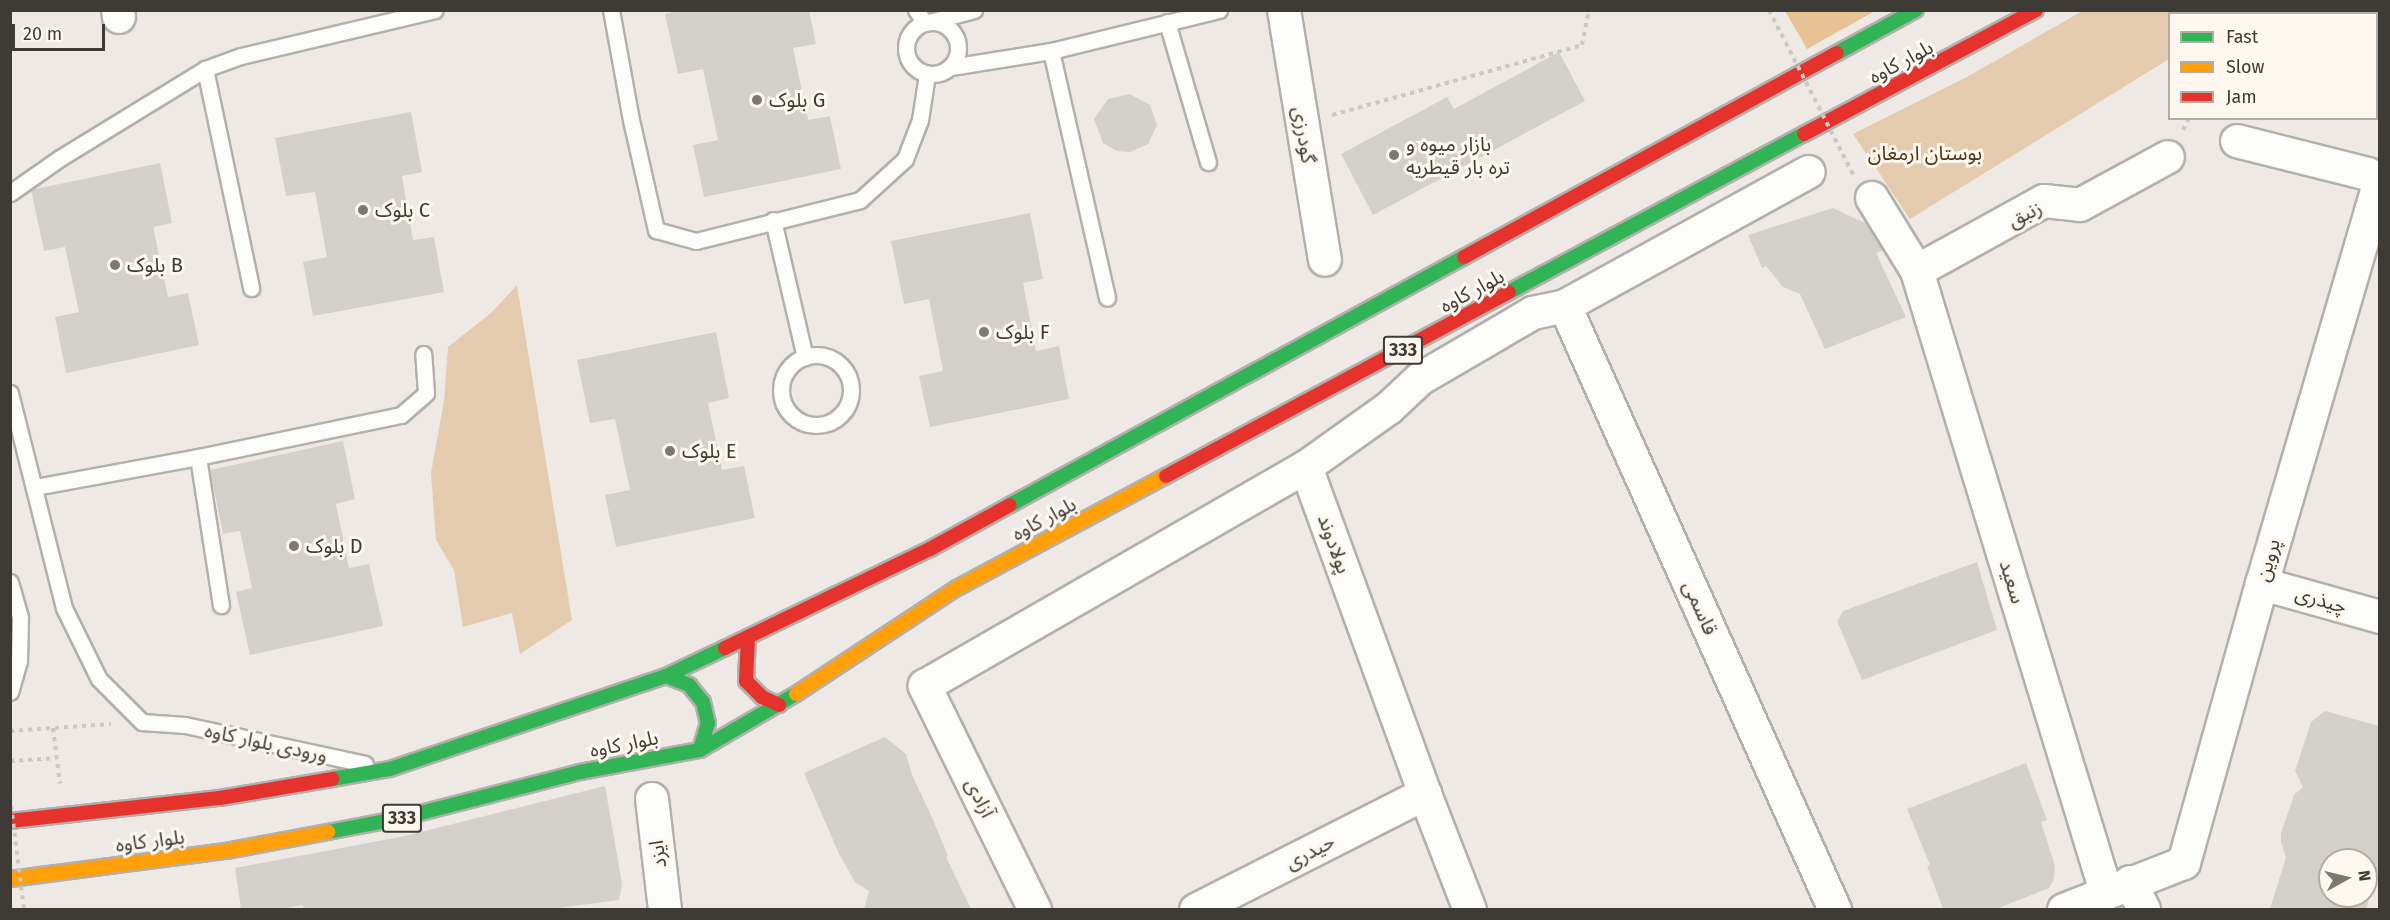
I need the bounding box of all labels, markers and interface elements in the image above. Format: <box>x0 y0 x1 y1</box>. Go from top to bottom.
scale bar <box>15 12 108 50</box>
legend <box>2168 12 2378 120</box>
text: 20 m <box>23 23 62 45</box>
text: Fast <box>2226 26 2258 48</box>
street label: بلوار کاوه <box>1865 35 1937 89</box>
text: Slow <box>2226 56 2264 78</box>
text: Jam <box>2226 86 2257 108</box>
place label: بلوک G <box>769 88 825 112</box>
marker: بلوک G <box>750 93 764 107</box>
street label: گودرزی <box>1288 105 1320 165</box>
place label: بازار میوه و تره بار قیطریه <box>1406 132 1510 179</box>
park label: بوستان ارمغان <box>1868 141 1982 165</box>
marker: بازار میوه و تره بار قیطریه <box>1387 148 1401 162</box>
street label: زنبق <box>2004 196 2046 232</box>
place label: بلوک C <box>375 198 430 222</box>
marker: بلوک C <box>356 203 370 217</box>
place label: بلوک B <box>127 253 183 277</box>
marker: بلوک B <box>108 258 122 272</box>
street label: بلوار کاوه <box>1436 264 1508 318</box>
place label: بلوک F <box>996 320 1049 344</box>
marker: بلوک F <box>977 325 991 339</box>
road number: 333 <box>1382 335 1424 365</box>
place label: بلوک E <box>682 439 736 463</box>
marker: بلوک E <box>663 444 677 458</box>
street label: بلوار کاوه <box>1008 492 1080 546</box>
street label: پولادوند <box>1312 511 1356 577</box>
place label: بلوک D <box>306 534 363 558</box>
street label: پروین <box>2250 536 2286 584</box>
marker: بلوک D <box>287 539 301 553</box>
street label: سعید <box>1994 557 2030 607</box>
street label: قاسمی <box>1678 577 1722 639</box>
street label: چیذری <box>2292 581 2350 619</box>
street label: ورودی بلوار کاوه <box>203 718 329 768</box>
street label: بلوار کاوه <box>588 726 660 762</box>
street label: آزادی <box>960 774 1000 822</box>
road number: 333 <box>381 803 423 833</box>
street label: بلوار کاوه <box>114 825 186 857</box>
street label: حیدری <box>1281 829 1339 875</box>
street label: ایزد <box>644 839 672 869</box>
north arrow <box>2318 848 2378 908</box>
text: N <box>2354 869 2374 882</box>

